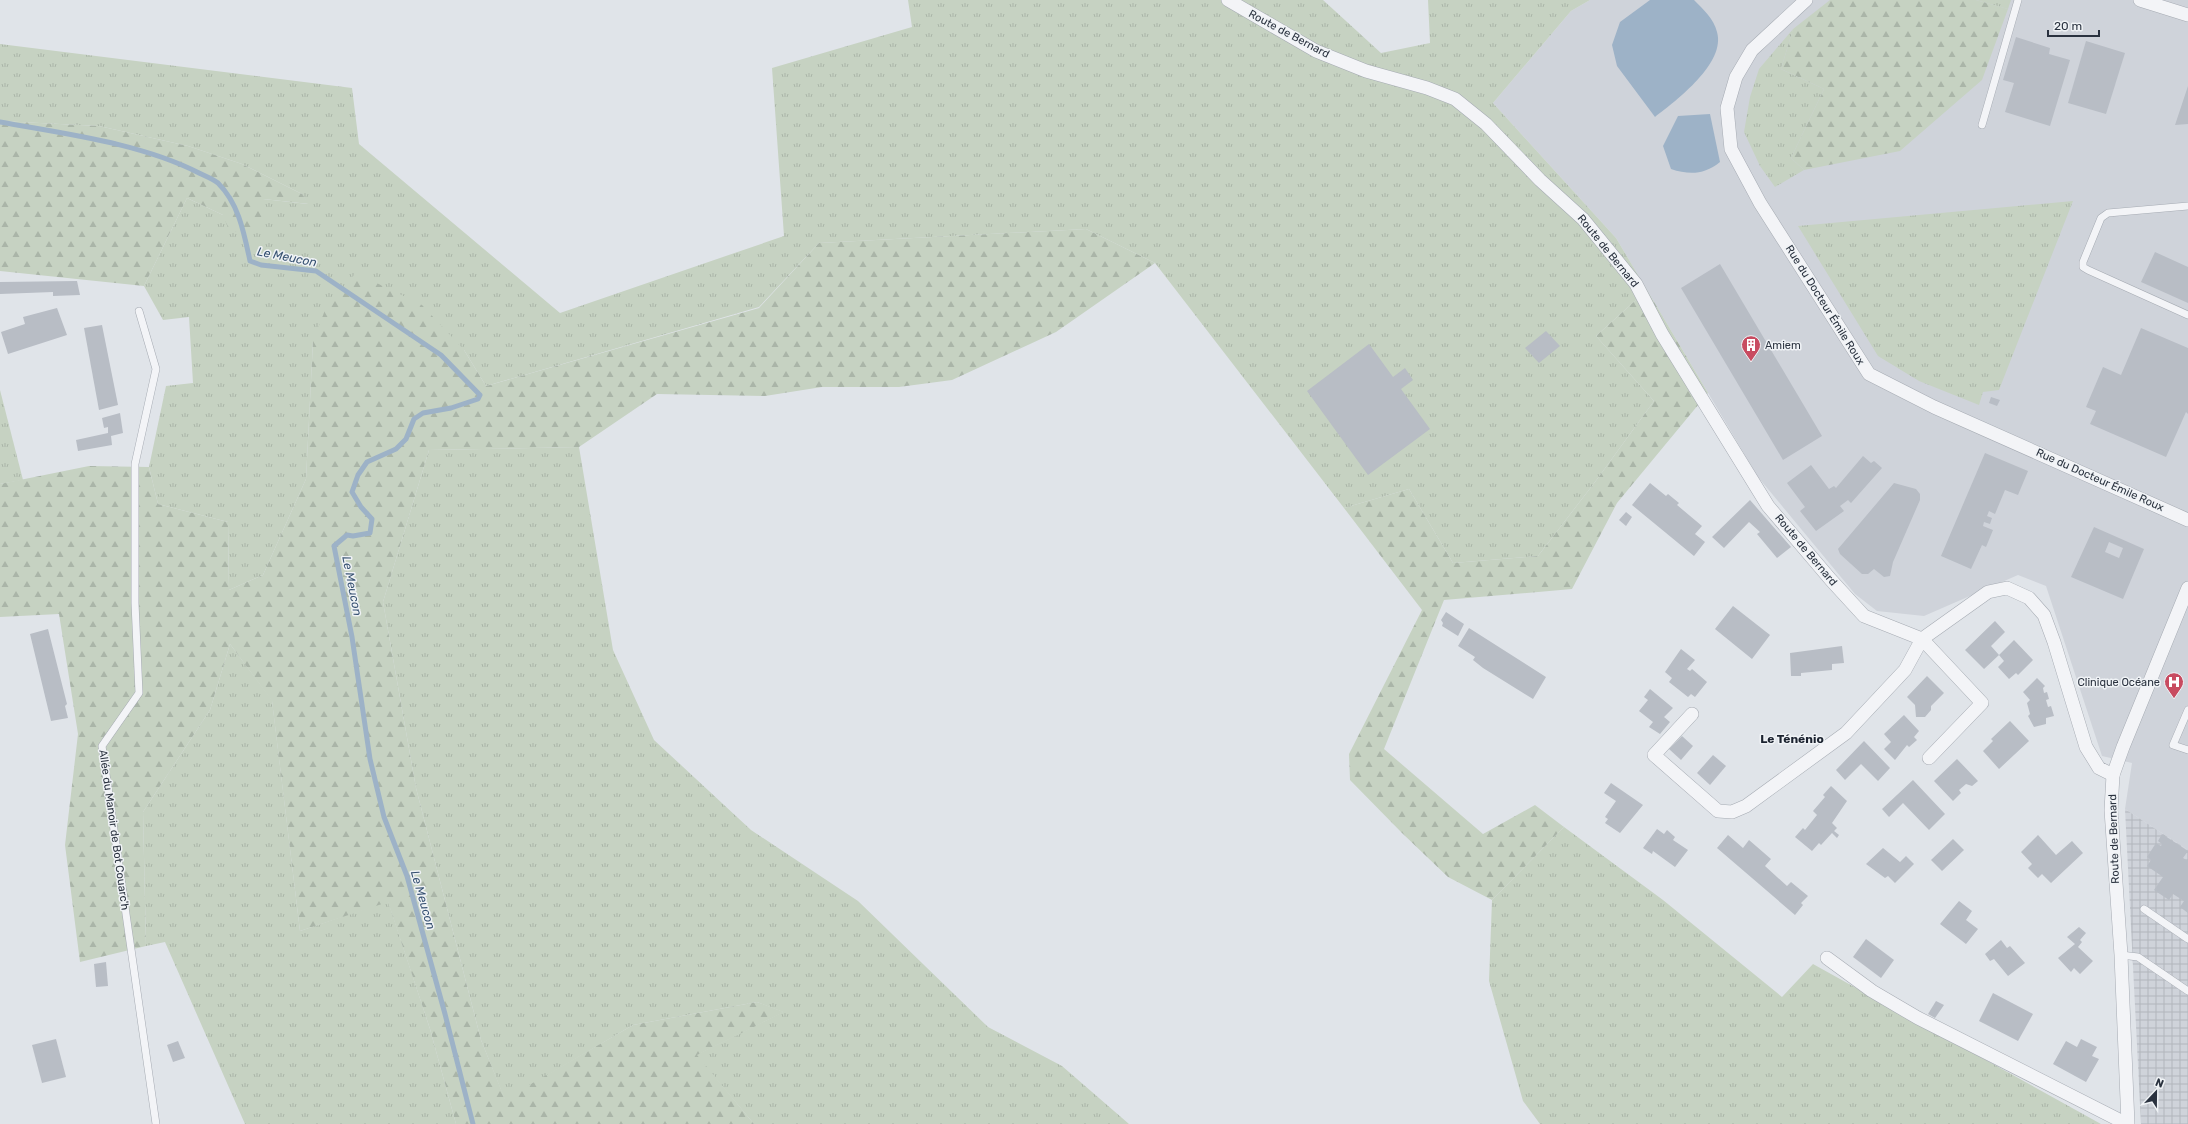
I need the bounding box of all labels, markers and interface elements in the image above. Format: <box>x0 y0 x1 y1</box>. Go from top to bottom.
street label: Route de Bernard <box>1246 7 1332 61</box>
scale bar <box>2048 12 2099 38</box>
text: 20 m <box>2054 19 2082 33</box>
street label: Route de Bernard <box>1575 212 1641 290</box>
street label: Rue du Docteur Émile Roux <box>1783 243 1867 367</box>
water label: Le Meucon <box>256 244 318 270</box>
building icon: Amiem <box>1740 334 1762 362</box>
place label: Amiem <box>1765 339 1801 352</box>
street label: Rue du Docteur Émile Roux <box>2034 446 2166 514</box>
street label: Route de Bernard <box>1772 511 1840 589</box>
water label: Le Meucon <box>339 555 365 617</box>
hospital icon: Clinique Océane <box>2163 671 2185 699</box>
place label: Clinique Océane <box>2077 676 2160 689</box>
district label: Le Ténénio <box>1760 732 1824 746</box>
street label: Allée du Manoir de Bot Couarc'h <box>96 749 132 911</box>
street label: Route de Bernard <box>2106 794 2122 884</box>
water label: Le Meucon <box>408 869 438 931</box>
north arrow <box>2136 1072 2176 1112</box>
text: N <box>2153 1076 2166 1091</box>

